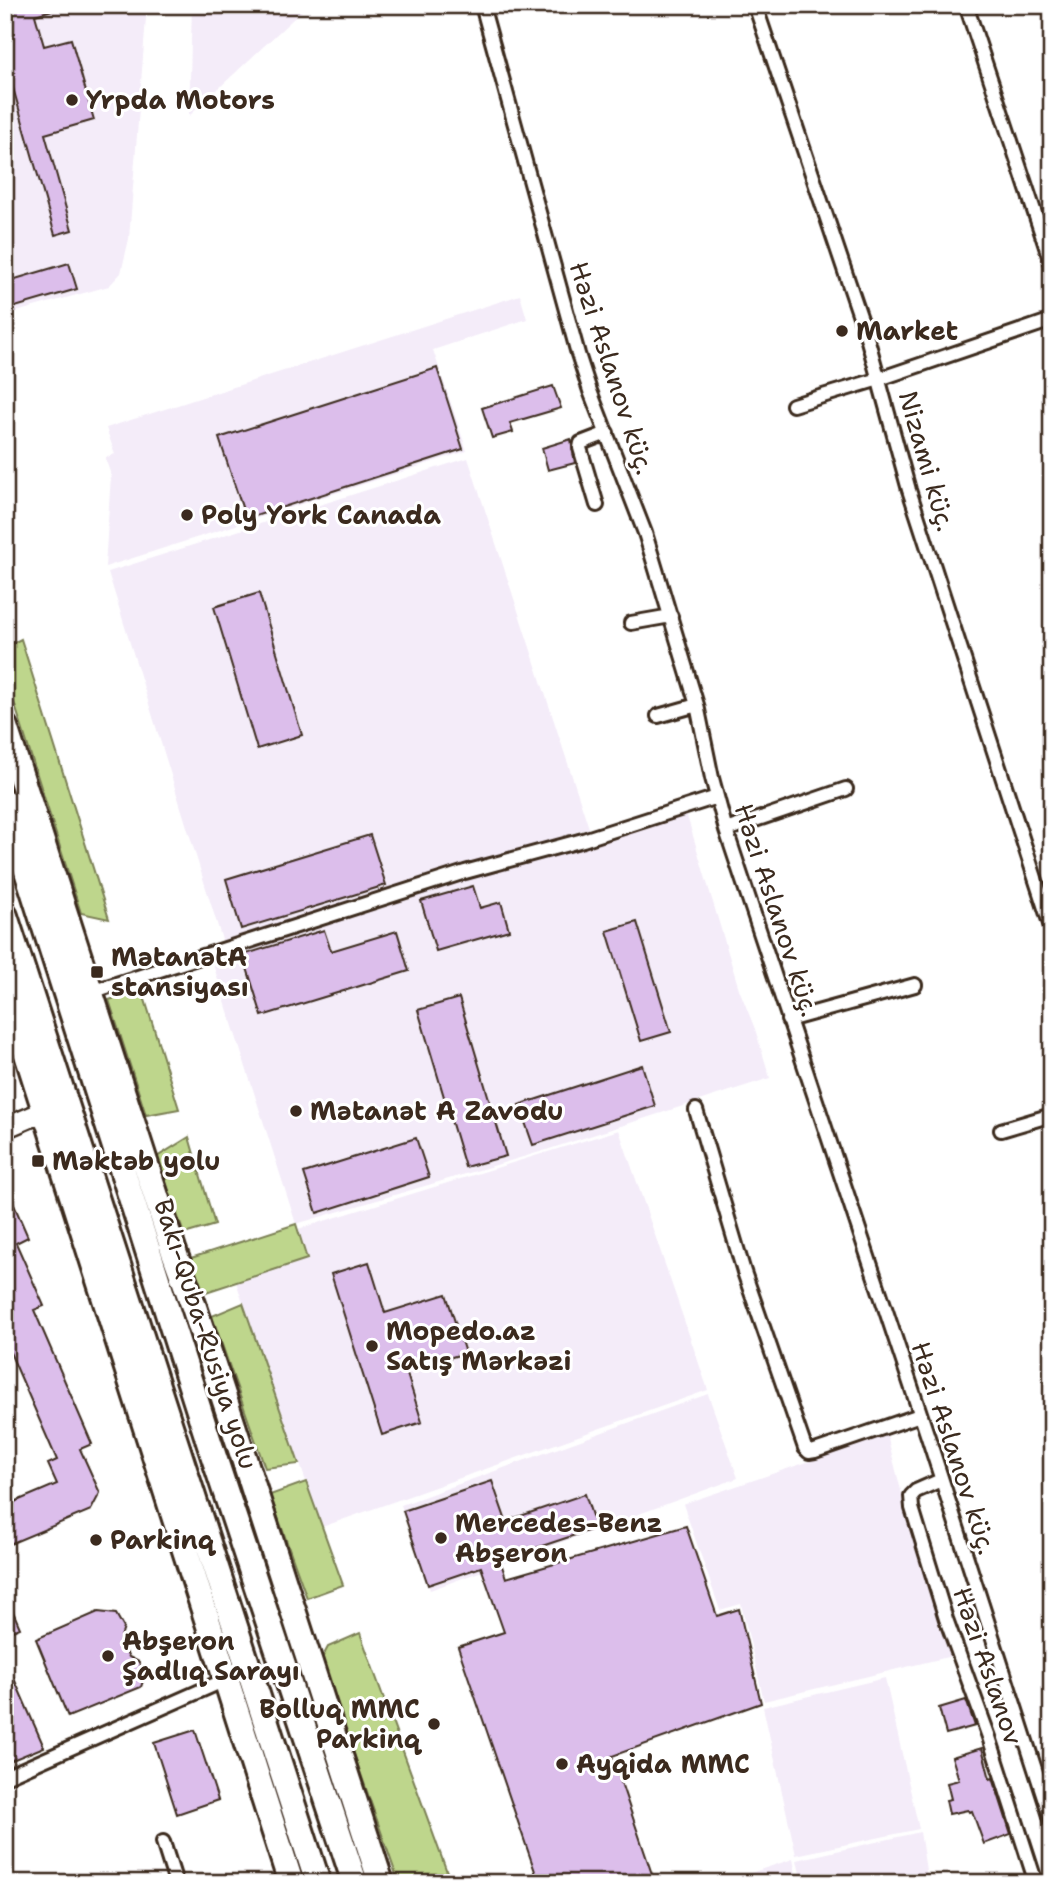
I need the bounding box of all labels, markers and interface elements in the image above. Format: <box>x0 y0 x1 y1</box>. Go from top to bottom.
place label: Yrpda Motors <box>86 82 275 117</box>
marker: Yrpda Motors <box>64 92 80 108</box>
street label: Həzi Aslanov küç. <box>562 257 663 479</box>
place label: Market <box>856 313 958 348</box>
marker: Market <box>834 323 850 339</box>
street label: Nizami küç. <box>891 387 964 535</box>
place label: Poly York Canada <box>201 497 441 532</box>
marker: Poly York Canada <box>179 507 195 523</box>
street label: Həzi Aslanov küç. <box>727 799 828 1021</box>
place label: MətanətA stansiyası <box>111 939 249 1004</box>
marker: MətanətA stansiyası <box>89 964 105 980</box>
place label: Mətanət A Zavodu <box>310 1093 564 1128</box>
marker: Mətanət A Zavodu <box>288 1103 304 1119</box>
place label: Məktəb yolu <box>52 1143 221 1178</box>
marker: Məktəb yolu <box>30 1153 46 1169</box>
street label: Bakı-Quba-Rusiya yolu <box>146 1194 267 1474</box>
place label: Mopedo.az Satış Mərkəzi <box>386 1313 571 1378</box>
street label: Həzi Aslanov küç. <box>904 1337 1005 1559</box>
marker: Mopedo.az Satış Mərkəzi <box>364 1338 380 1354</box>
place label: Mercedes-Benz Abşeron <box>455 1505 663 1570</box>
place label: Parkinq <box>110 1522 217 1557</box>
marker: Mercedes-Benz Abşeron <box>433 1530 449 1546</box>
marker: Parkinq <box>88 1532 104 1548</box>
street label: Həzi Aslanov <box>945 1582 1032 1749</box>
place label: Abşeron Şadlıq Sarayı <box>122 1623 300 1688</box>
marker: Abşeron Şadlıq Sarayı <box>100 1648 116 1664</box>
place label: Bolluq MMC Parkinq <box>259 1691 423 1756</box>
marker: Bolluq MMC Parkinq <box>426 1716 442 1732</box>
place label: Ayqida MMC <box>576 1746 750 1781</box>
marker: Ayqida MMC <box>554 1756 570 1772</box>

